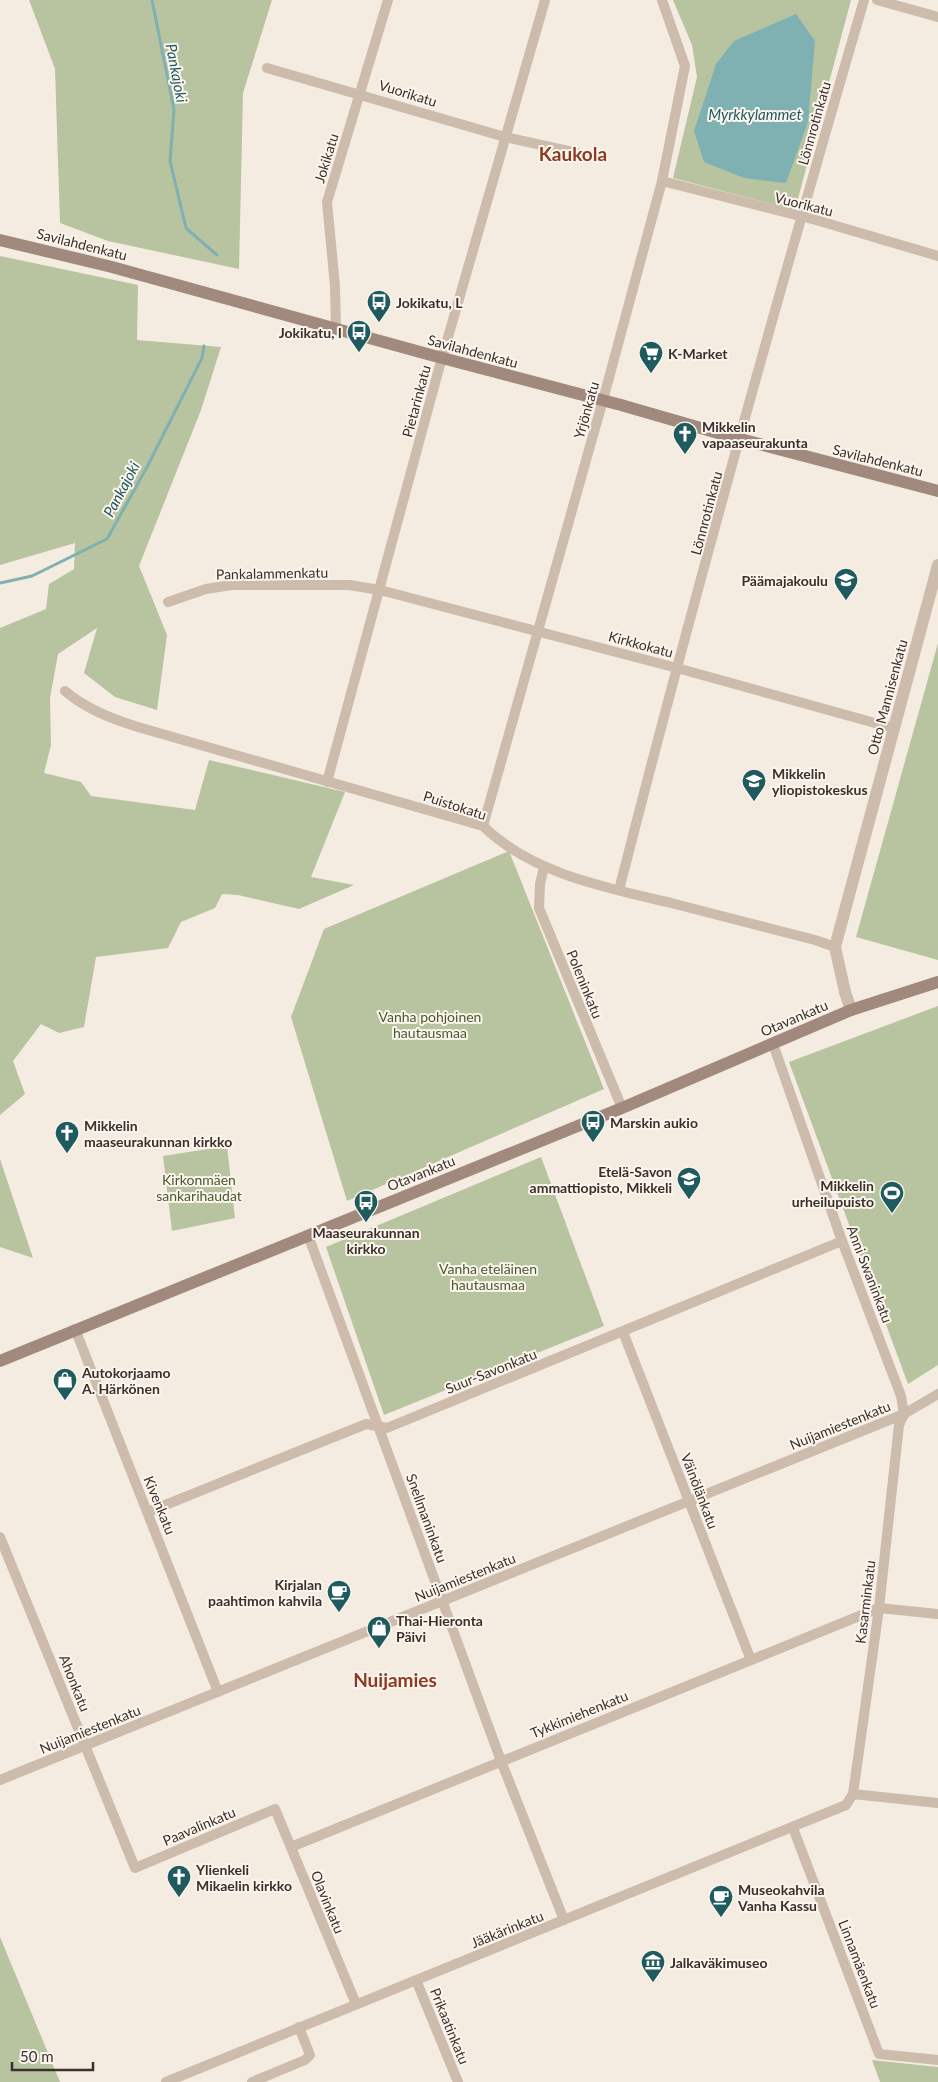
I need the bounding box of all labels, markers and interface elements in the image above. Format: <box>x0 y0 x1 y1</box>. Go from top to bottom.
water label: Pankajoki <box>162 42 192 105</box>
street label: Vuorikatu <box>377 76 439 110</box>
street label: Lönnrotinkatu <box>794 79 834 167</box>
water label: Myrkkylammet <box>708 105 802 123</box>
street label: Jokikatu <box>310 131 342 185</box>
district label: Kaukola <box>539 142 607 165</box>
street label: Vuorikatu <box>773 189 835 219</box>
street label: Savilahdenkatu <box>35 225 129 263</box>
bus stop icon: Jokikatu, L <box>366 289 392 323</box>
place label: Jokikatu, L <box>396 294 463 311</box>
bus stop icon: Jokikatu, I <box>346 319 372 353</box>
place label: Jokikatu, I <box>279 324 342 341</box>
street label: Savilahdenkatu <box>426 331 520 371</box>
supermarket icon: K-Market <box>638 340 664 374</box>
place label: K-Market <box>668 345 728 362</box>
street label: Pietarinkatu <box>398 363 434 439</box>
street label: Yrjönkatu <box>570 380 602 440</box>
place label: Mikkelin vapaaseurakunta <box>702 418 808 451</box>
church icon: Mikkelin vapaaseurakunta <box>672 421 698 455</box>
street label: Savilahdenkatu <box>831 441 925 479</box>
water label: Pankajoki <box>99 458 143 520</box>
street label: Lönnrotinkatu <box>687 469 725 557</box>
street label: Pankalammenkatu <box>216 564 328 582</box>
school or university icon: Päämajakoulu <box>833 567 859 601</box>
place label: Päämajakoulu <box>741 572 828 589</box>
street label: Kirkkokatu <box>607 627 675 661</box>
street label: Otto Mannisenkatu <box>863 637 911 757</box>
place label: Mikkelin yliopistokeskus <box>772 765 868 798</box>
school or university icon: Mikkelin yliopistokeskus <box>741 768 767 802</box>
street label: Puistokatu <box>421 787 489 823</box>
street label: Poleninkatu <box>564 947 606 1021</box>
street label: Otavankatu <box>758 996 830 1040</box>
park label: Vanha pohjoinen hautausmaa <box>379 1008 481 1041</box>
bus stop icon: Marskin aukio <box>580 1109 606 1143</box>
place label: Marskin aukio <box>610 1114 698 1131</box>
place label: Mikkelin maaseurakunnan kirkko <box>84 1117 232 1150</box>
church icon: Mikkelin maaseurakunnan kirkko <box>54 1120 80 1154</box>
street label: Otavankatu <box>385 1152 457 1194</box>
place label: Etelä-Savon ammattiopisto, Mikkeli <box>530 1163 672 1196</box>
school or university icon: Etelä-Savon ammattiopisto, Mikkeli <box>676 1166 702 1200</box>
park label: Kirkonmäen sankarihaudat <box>156 1171 242 1204</box>
place label: Mikkelin urheilupuisto <box>792 1177 874 1210</box>
sports icon: Mikkelin urheilupuisto <box>879 1180 905 1214</box>
bus stop icon: Maaseurakunnan kirkko <box>353 1189 379 1223</box>
street label: Anni Swaninkatu <box>844 1223 896 1325</box>
place label: Maaseurakunnan kirkko <box>312 1224 420 1257</box>
park label: Vanha eteläinen hautausmaa <box>439 1260 537 1293</box>
street label: Suur-Savonkatu <box>443 1345 539 1397</box>
place label: Autokorjaamo A. Härkönen <box>81 1364 171 1397</box>
shop icon: Autokorjaamo A. Härkönen <box>52 1367 78 1401</box>
street label: Nuijamiestenkatu <box>787 1397 893 1453</box>
street label: Väinölänkatu <box>678 1451 722 1531</box>
street label: Snellmaninkatu <box>403 1471 451 1565</box>
street label: Kivenkatu <box>141 1473 179 1537</box>
street label: Nuijamiestenkatu <box>412 1549 518 1605</box>
street label: Kasarminkatu <box>851 1559 879 1645</box>
place label: Kirjalan paahtimon kahvila <box>208 1576 322 1609</box>
cafe icon: Kirjalan paahtimon kahvila <box>326 1579 352 1613</box>
place label: Thai-Hieronta Päivi <box>396 1612 483 1645</box>
shop icon: Thai-Hieronta Päivi <box>366 1615 392 1649</box>
street label: Ahonkatu <box>56 1652 94 1714</box>
district label: Nuijamies <box>353 1668 437 1691</box>
street label: Tykkimiehenkatu <box>528 1687 630 1741</box>
street label: Nuijamiestenkatu <box>37 1701 143 1757</box>
street label: Paavalinkatu <box>160 1803 238 1849</box>
place label: Ylienkeli Mikaelin kirkko <box>195 1861 292 1894</box>
church icon: Ylienkeli Mikaelin kirkko <box>166 1864 192 1898</box>
street label: Olavinkatu <box>308 1868 348 1936</box>
place label: Museokahvila Vanha Kassu <box>737 1881 825 1914</box>
cafe icon: Museokahvila Vanha Kassu <box>708 1884 734 1918</box>
street label: Jääkärinkatu <box>468 1907 546 1951</box>
street label: Linnamäenkatu <box>835 1917 885 2011</box>
museum icon: Jalkaväkimuseo <box>640 1949 666 1983</box>
place label: Jalkaväkimuseo <box>670 1954 767 1971</box>
street label: Prikaatinkatu <box>427 1985 473 2067</box>
scale bar <box>12 2040 94 2072</box>
text: 50 m <box>20 2047 54 2065</box>

